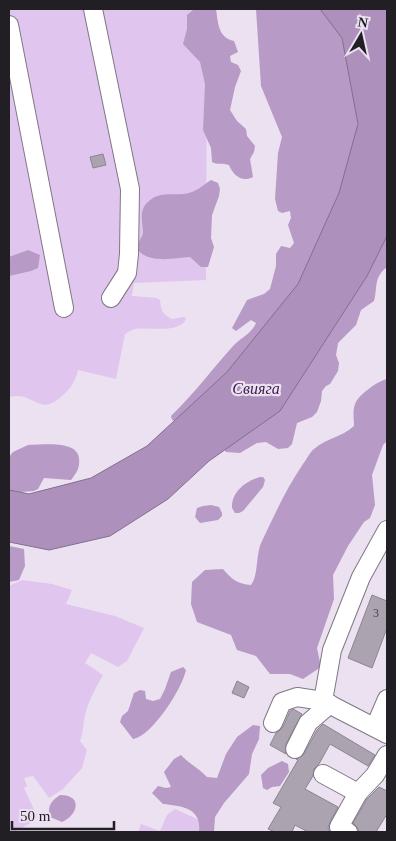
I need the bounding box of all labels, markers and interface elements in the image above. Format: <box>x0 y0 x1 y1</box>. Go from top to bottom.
north arrow <box>336 10 386 60</box>
text: N <box>357 14 369 31</box>
water label: Свияга <box>232 380 280 397</box>
house number: 3 <box>373 606 379 620</box>
scale bar <box>12 798 115 830</box>
text: 50 m <box>20 808 51 824</box>

